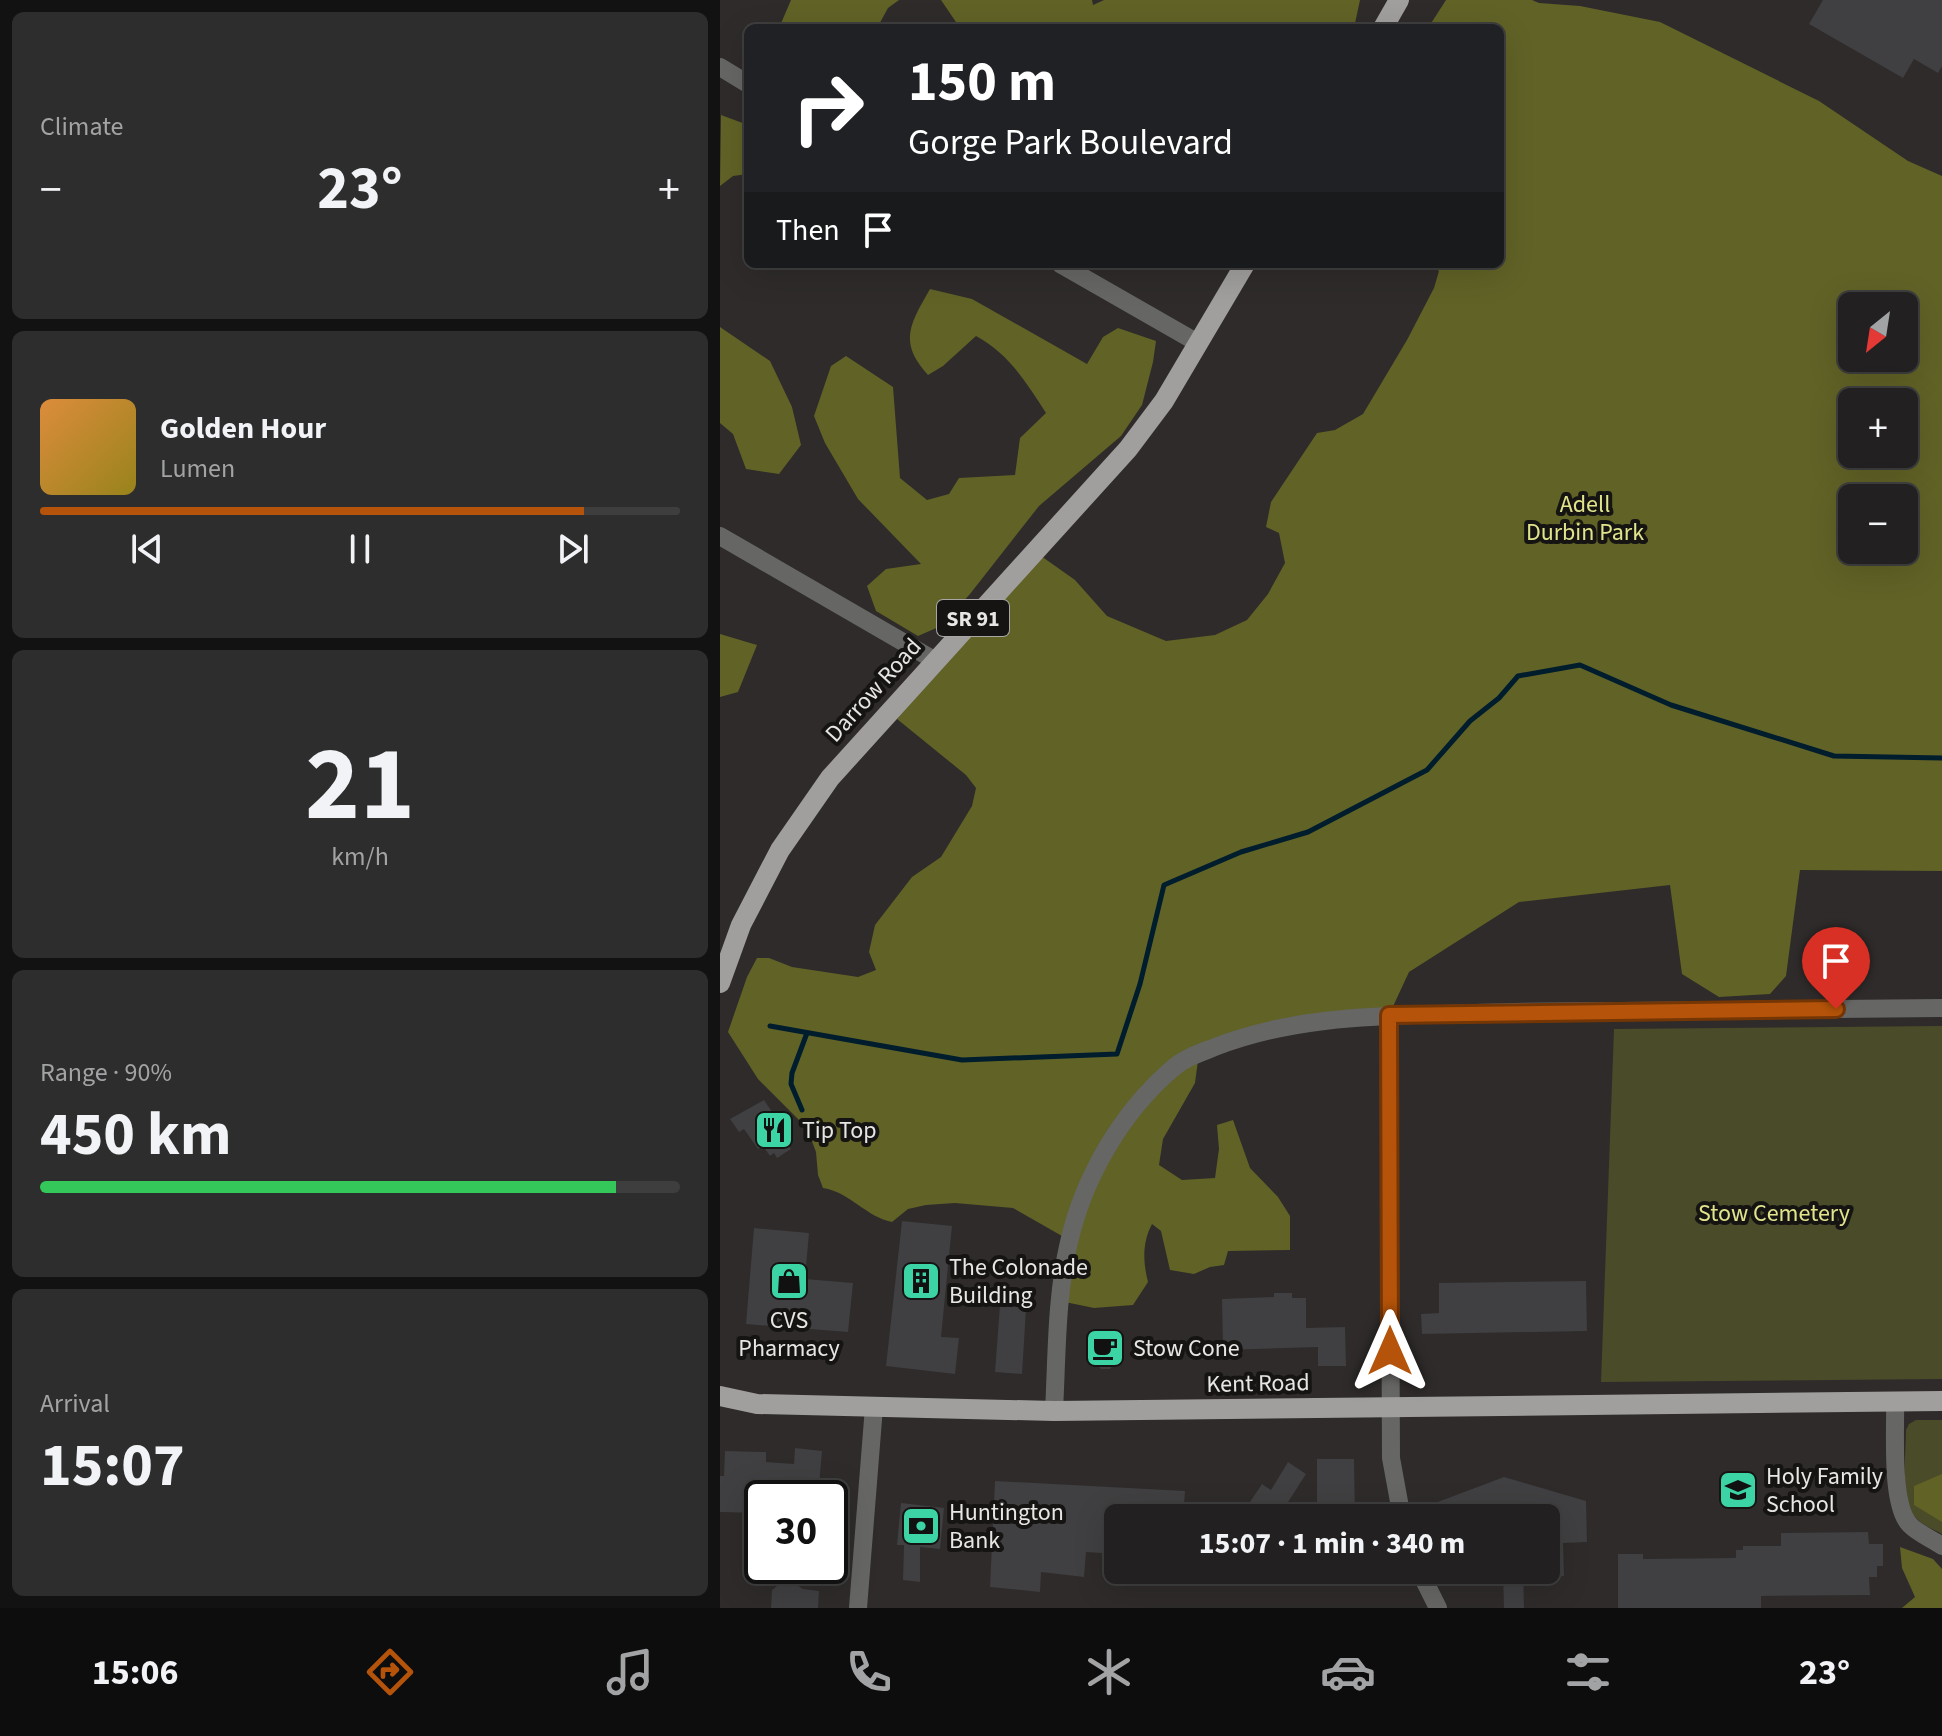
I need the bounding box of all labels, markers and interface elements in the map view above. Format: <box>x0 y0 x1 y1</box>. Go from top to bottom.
text: 150 m <box>908 43 1056 122</box>
icon: right <box>776 56 880 160</box>
text: Climate <box>40 108 124 145</box>
text: Gorge Park Boulevard <box>908 117 1233 168</box>
text: 23° <box>317 147 403 232</box>
text: − <box>40 159 62 222</box>
text: + <box>658 159 680 222</box>
icon: arrive <box>856 208 900 252</box>
text: Then <box>776 209 840 252</box>
north arrow <box>1838 292 1918 372</box>
map controls <box>1838 292 1918 564</box>
button: + <box>1838 388 1918 468</box>
text: Golden Hour <box>160 407 326 450</box>
text: Lumen <box>160 450 235 487</box>
button: − <box>1838 484 1918 564</box>
park label: Adell Durbin Park <box>1526 487 1644 550</box>
icon: previous <box>125 527 169 571</box>
icon: pause <box>338 527 382 571</box>
icon: next <box>551 527 595 571</box>
road number: SR 91 <box>937 600 1009 636</box>
street label: Darrow Road <box>817 630 930 750</box>
text: 21 <box>305 712 415 860</box>
text: km/h <box>331 838 389 875</box>
pin <box>1802 927 1870 1009</box>
icon: arrive <box>1814 939 1858 983</box>
text: Range · 90% <box>40 1054 172 1091</box>
text: 450 km <box>40 1093 231 1178</box>
restaurant icon: Tip Top <box>753 1109 795 1151</box>
place label: Tip Top <box>802 1113 877 1148</box>
park label: Stow Cemetery <box>1698 1196 1850 1231</box>
place label: The Colonade Building <box>949 1250 1088 1313</box>
shop icon: CVS Pharmacy <box>768 1260 810 1302</box>
building icon: The Colonade Building <box>900 1260 942 1302</box>
place label: CVS Pharmacy <box>738 1303 840 1366</box>
position arrow <box>1348 1309 1432 1393</box>
cafe icon: Stow Cone <box>1084 1327 1126 1369</box>
place label: Stow Cone <box>1133 1331 1240 1366</box>
street label: Kent Road <box>1206 1365 1310 1402</box>
text: Arrival <box>40 1385 110 1422</box>
text: 15:07 <box>40 1424 185 1509</box>
place label: Holy Family School <box>1766 1459 1883 1522</box>
school or university icon: Holy Family School <box>1717 1469 1759 1511</box>
speed limit sign: 30 <box>744 1480 848 1584</box>
place label: Huntington Bank <box>949 1495 1064 1558</box>
bank icon: Huntington Bank <box>900 1505 942 1547</box>
text: 15:07 · 1 min · 340 m <box>1199 1522 1465 1565</box>
icon: directions <box>362 1644 418 1700</box>
icon: music <box>602 1644 658 1700</box>
icon: phone <box>841 1644 897 1700</box>
icon: climate <box>1081 1644 1137 1700</box>
icon: car <box>1320 1644 1376 1700</box>
icon: filters <box>1560 1644 1616 1700</box>
text: 15:06 <box>92 1647 179 1698</box>
text: 23° <box>1799 1647 1850 1698</box>

